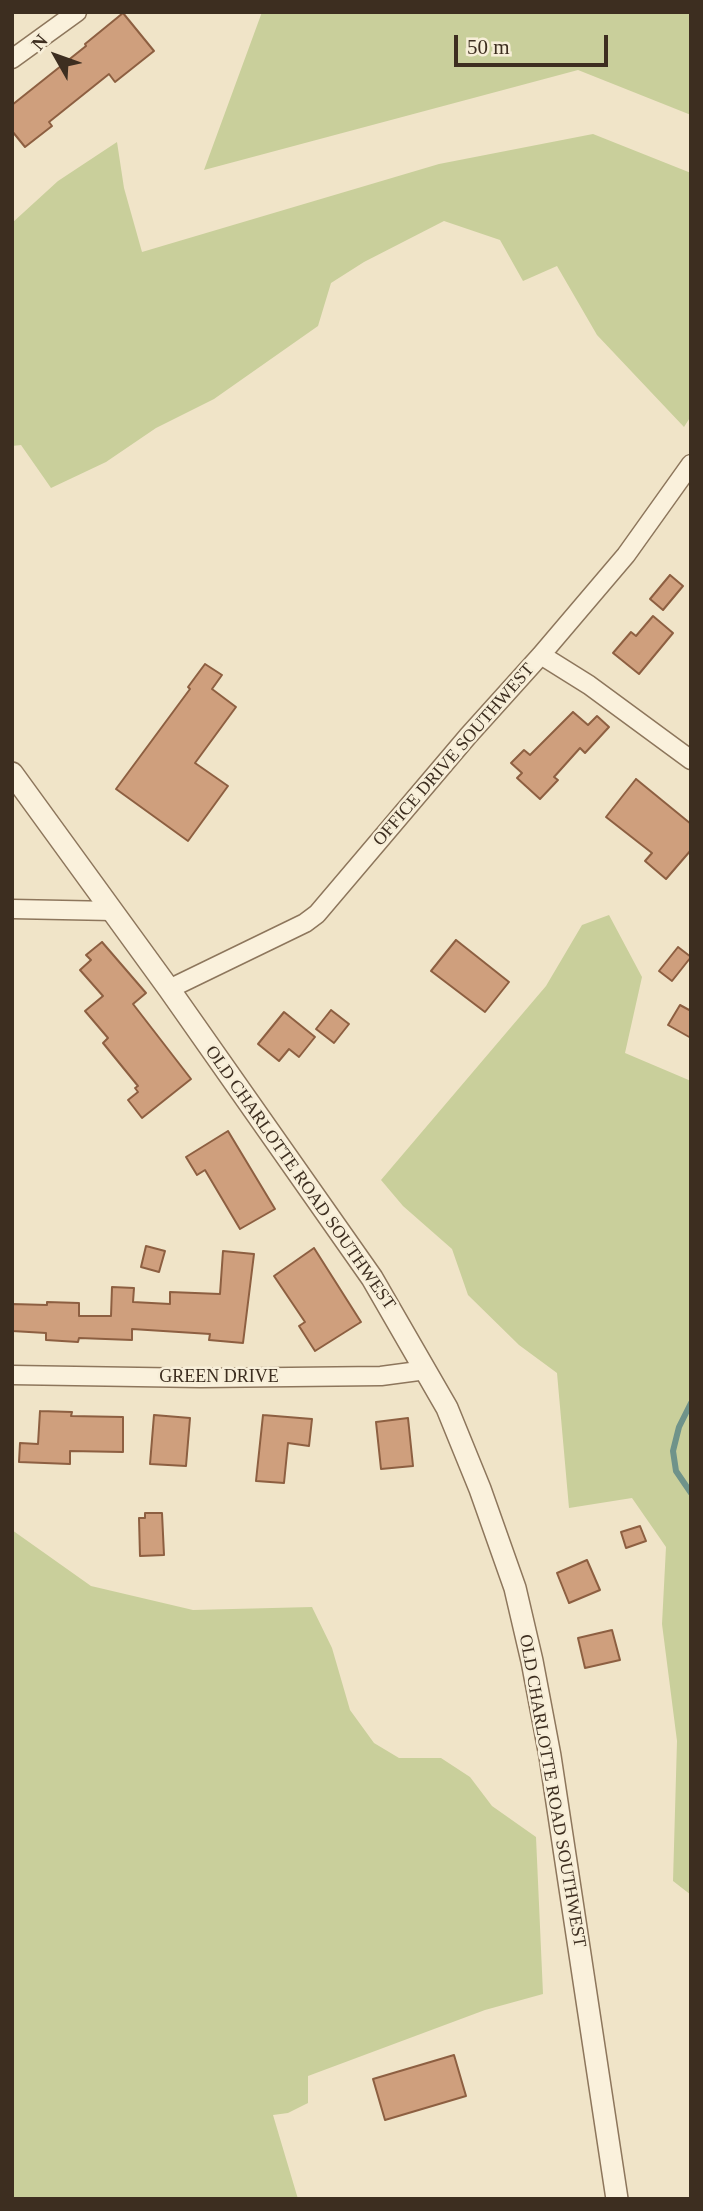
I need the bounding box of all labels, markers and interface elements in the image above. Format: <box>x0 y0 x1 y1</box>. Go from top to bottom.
north arrow <box>21 21 91 91</box>
scale bar <box>458 21 612 65</box>
text: N <box>27 30 52 54</box>
text: 50 m <box>467 35 510 59</box>
street label: OFFICE DRIVE SOUTHWEST <box>369 659 539 851</box>
street label: OLD CHARLOTTE ROAD SOUTHWEST <box>200 1042 400 1314</box>
street label: GREEN DRIVE <box>159 1366 279 1388</box>
street label: OLD CHARLOTTE ROAD SOUTHWEST <box>514 1633 590 1949</box>

